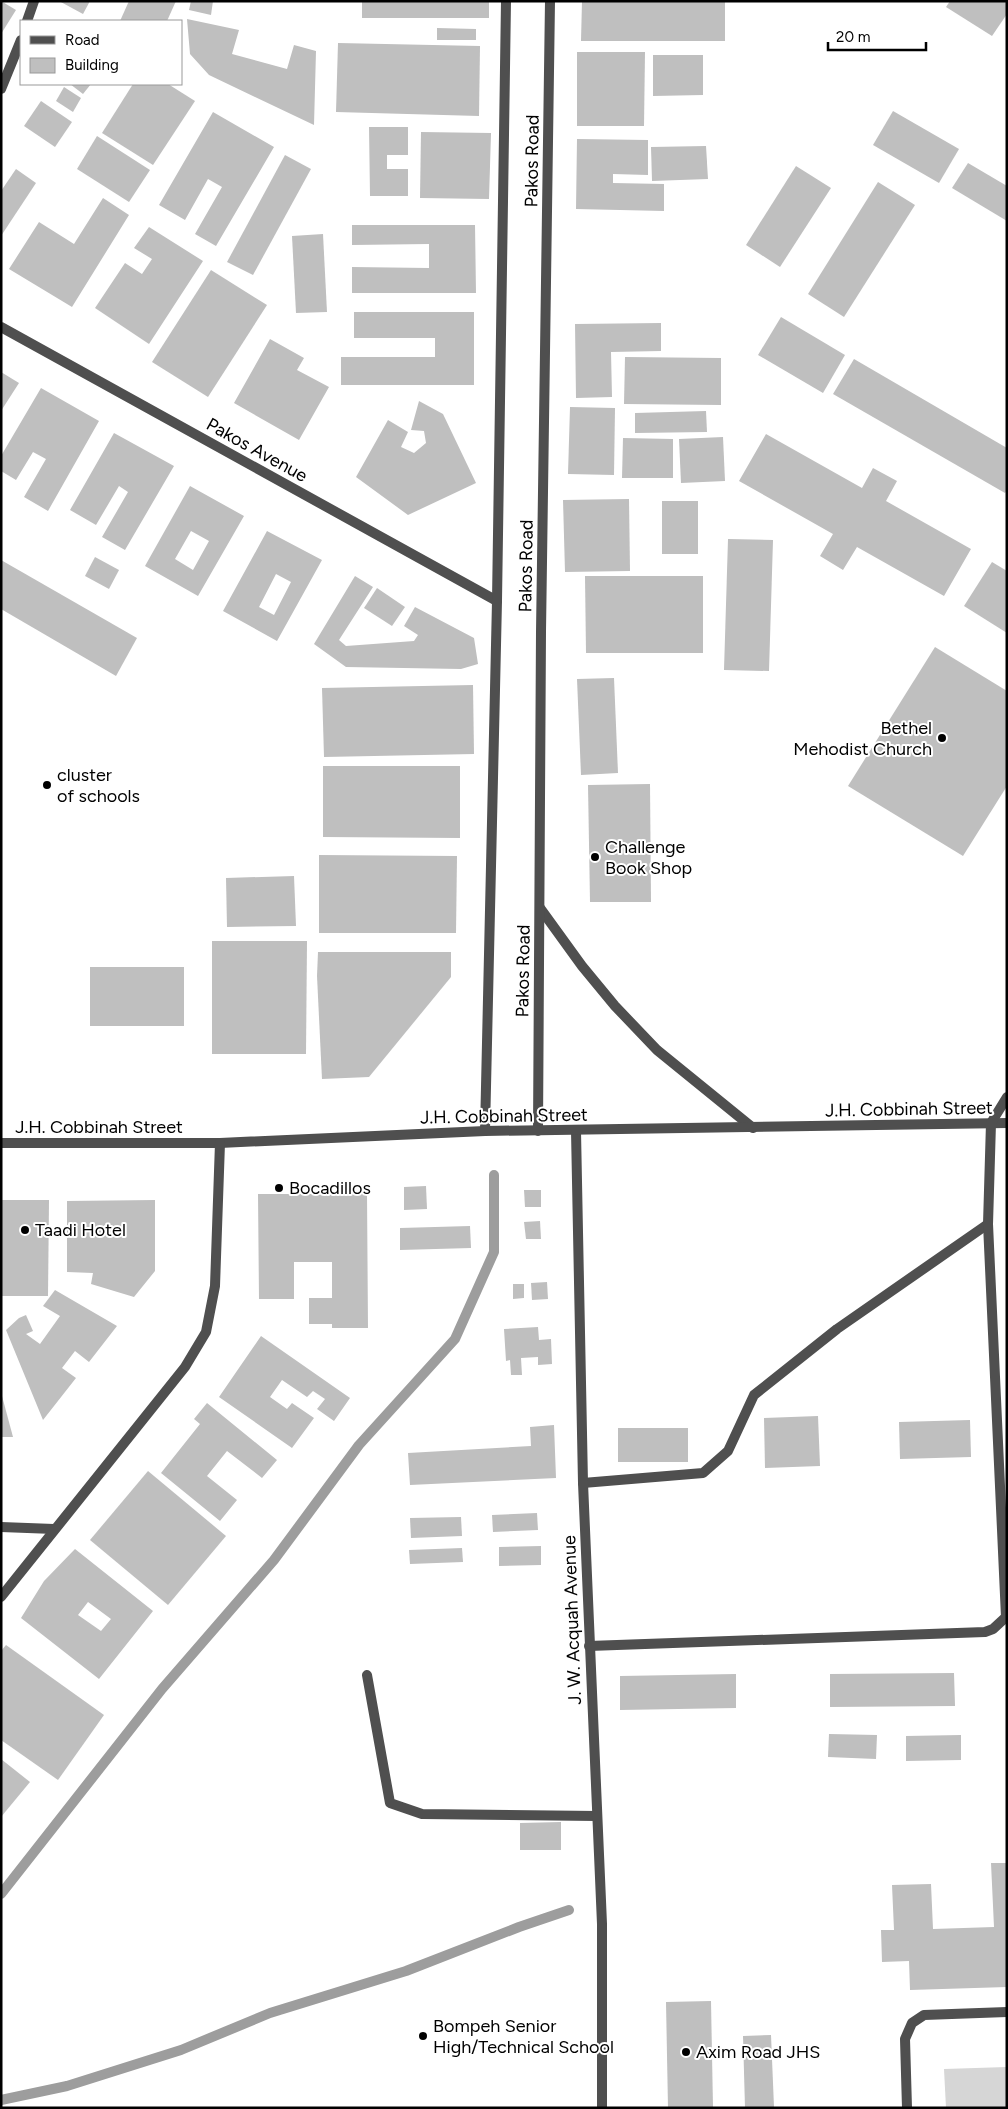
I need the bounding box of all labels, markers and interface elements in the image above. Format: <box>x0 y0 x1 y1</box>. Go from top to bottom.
legend <box>20 20 182 85</box>
scale bar <box>828 20 926 52</box>
text: 20 m <box>836 28 870 46</box>
text: Road <box>65 31 100 49</box>
text: Building <box>65 56 119 74</box>
street label: Pakos Road <box>520 114 544 208</box>
street label: Pakos Avenue <box>203 413 312 487</box>
street label: Pakos Road <box>514 519 538 613</box>
place label: Bethel Mehodist Church <box>793 717 932 760</box>
marker: Bethel Mehodist Church <box>936 732 948 744</box>
place label: cluster of schools <box>57 764 140 807</box>
marker: cluster of schools <box>41 779 53 791</box>
place label: Challenge Book Shop <box>605 836 692 879</box>
marker: Challenge Book Shop <box>589 851 601 863</box>
street label: Pakos Road <box>511 924 535 1018</box>
street label: J.H. Cobbinah Street <box>825 1097 993 1121</box>
street label: J.H. Cobbinah Street <box>420 1104 588 1128</box>
street label: J.H. Cobbinah Street <box>15 1116 183 1138</box>
place label: Bocadillos <box>289 1177 371 1199</box>
marker: Bocadillos <box>273 1182 285 1194</box>
place label: Taadi Hotel <box>35 1219 126 1241</box>
marker: Taadi Hotel <box>19 1224 31 1236</box>
street label: J. W. Acquah Avenue <box>558 1535 586 1705</box>
place label: Bompeh Senior High/Technical School <box>433 2015 614 2058</box>
marker: Bompeh Senior High/Technical School <box>417 2030 429 2042</box>
place label: Axim Road JHS <box>696 2041 820 2063</box>
marker: Axim Road JHS <box>680 2046 692 2058</box>

